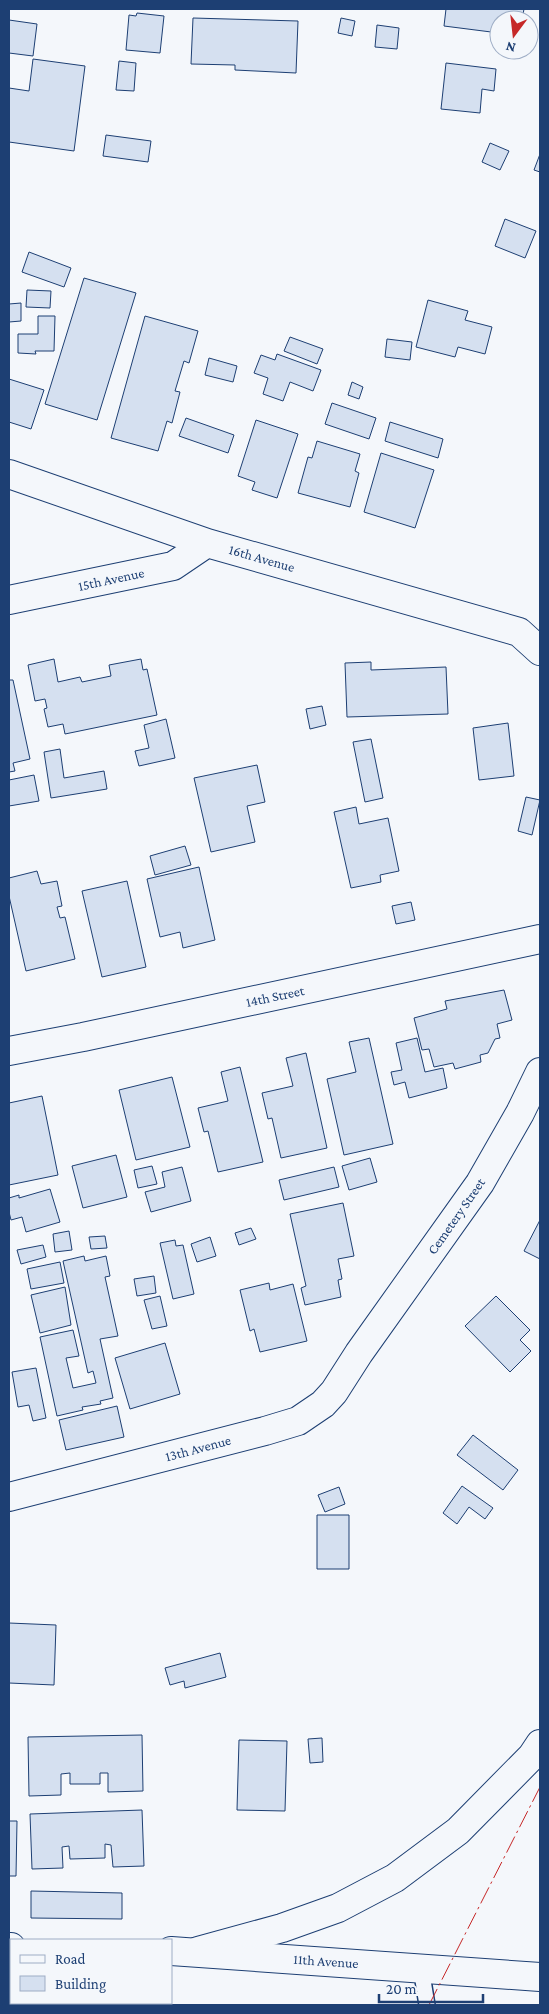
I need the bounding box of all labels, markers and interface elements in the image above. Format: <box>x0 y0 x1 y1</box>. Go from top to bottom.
north arrow <box>489 10 539 60</box>
text: N <box>504 38 517 57</box>
street label: 16th Avenue <box>227 541 297 575</box>
street label: 15th Avenue <box>76 564 146 594</box>
street label: 14th Street <box>244 982 306 1010</box>
street label: Cemetery Street <box>424 1175 488 1257</box>
street label: 13th Avenue <box>163 1432 233 1464</box>
legend <box>10 1939 172 2004</box>
text: Road <box>55 1951 86 1967</box>
street label: 11th Avenue <box>293 1951 359 1971</box>
scale bar <box>379 1972 483 2004</box>
text: Building <box>55 1976 106 1993</box>
text: 20 m <box>386 1981 417 1997</box>

